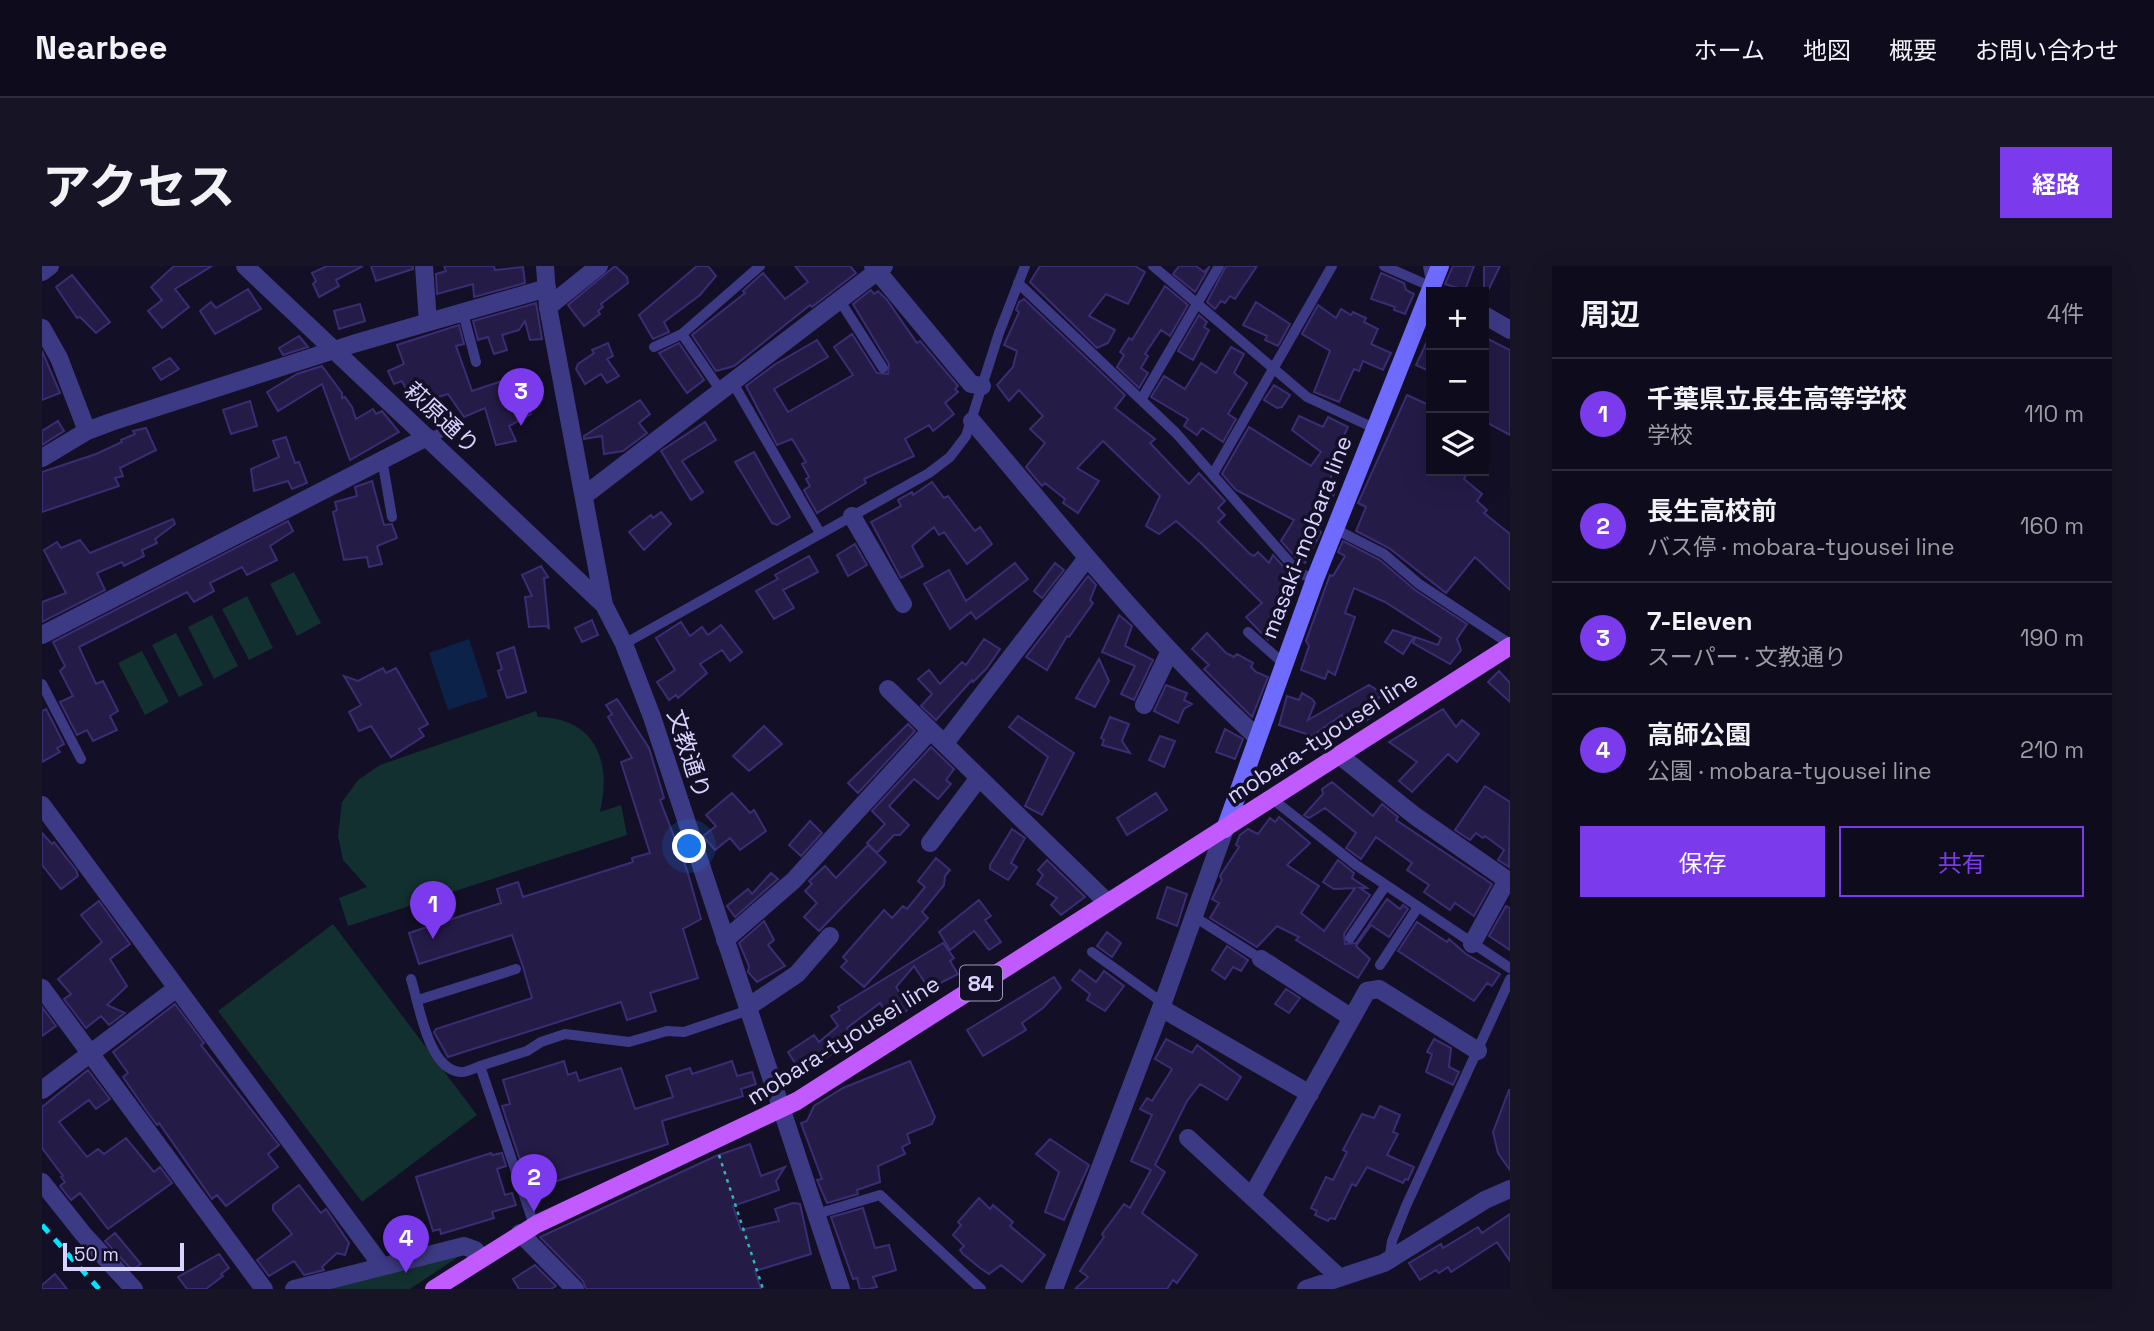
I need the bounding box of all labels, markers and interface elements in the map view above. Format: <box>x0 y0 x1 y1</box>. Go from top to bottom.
text: Nearbee <box>35 27 167 69</box>
text: ホーム <box>1694 35 1765 66</box>
text: 地図 <box>1803 35 1851 66</box>
text: 概要 <box>1889 35 1937 66</box>
text: お問い合わせ <box>1975 35 2119 66</box>
button: 経路 <box>2000 147 2112 218</box>
text: アクセス <box>42 156 236 218</box>
map controls <box>1426 287 1489 476</box>
button: + <box>1426 287 1489 350</box>
text: 周辺 <box>1580 295 1640 334</box>
text: 4件 <box>2047 299 2084 329</box>
button: − <box>1426 350 1489 413</box>
pin: 3 <box>498 368 544 426</box>
street label: 萩原通り <box>398 376 486 460</box>
text: 千葉県立長生高等学校 <box>1647 382 1907 416</box>
text: 1 <box>1598 399 1608 429</box>
text: 110 m <box>2024 399 2084 429</box>
button: layers <box>1426 413 1489 476</box>
text: 学校 <box>1647 420 1693 450</box>
street label: masaki-mobara line <box>1253 431 1359 643</box>
text: 長生高校前 <box>1647 494 1777 528</box>
text: 2 <box>1596 511 1610 541</box>
text: 160 m <box>2020 511 2084 541</box>
text: バス停 · mobara-tyousei line <box>1647 532 1955 562</box>
text: 7-Eleven <box>1647 604 1752 638</box>
text: 3 <box>1596 623 1610 653</box>
text: 190 m <box>2020 623 2084 653</box>
text: スーパー · 文教通り <box>1647 642 1847 672</box>
street label: mobara-tyousei line <box>1221 664 1423 810</box>
street label: 文教通り <box>661 706 717 802</box>
text: 高師公園 <box>1647 718 1751 752</box>
text: 4 <box>1596 735 1610 765</box>
text: 210 m <box>2020 735 2084 765</box>
text: 公園 · mobara-tyousei line <box>1647 756 1932 786</box>
button: 保存 <box>1580 826 1825 897</box>
button: 共有 <box>1839 826 2084 897</box>
your location <box>672 829 706 863</box>
pin: 1 <box>410 881 456 939</box>
road number: 84 <box>960 966 1002 1000</box>
street label: mobara-tyousei line <box>741 968 945 1112</box>
pin: 2 <box>511 1154 557 1212</box>
pin: 4 <box>383 1215 429 1273</box>
scale bar <box>63 1240 184 1272</box>
text: 50 m <box>74 1242 119 1267</box>

